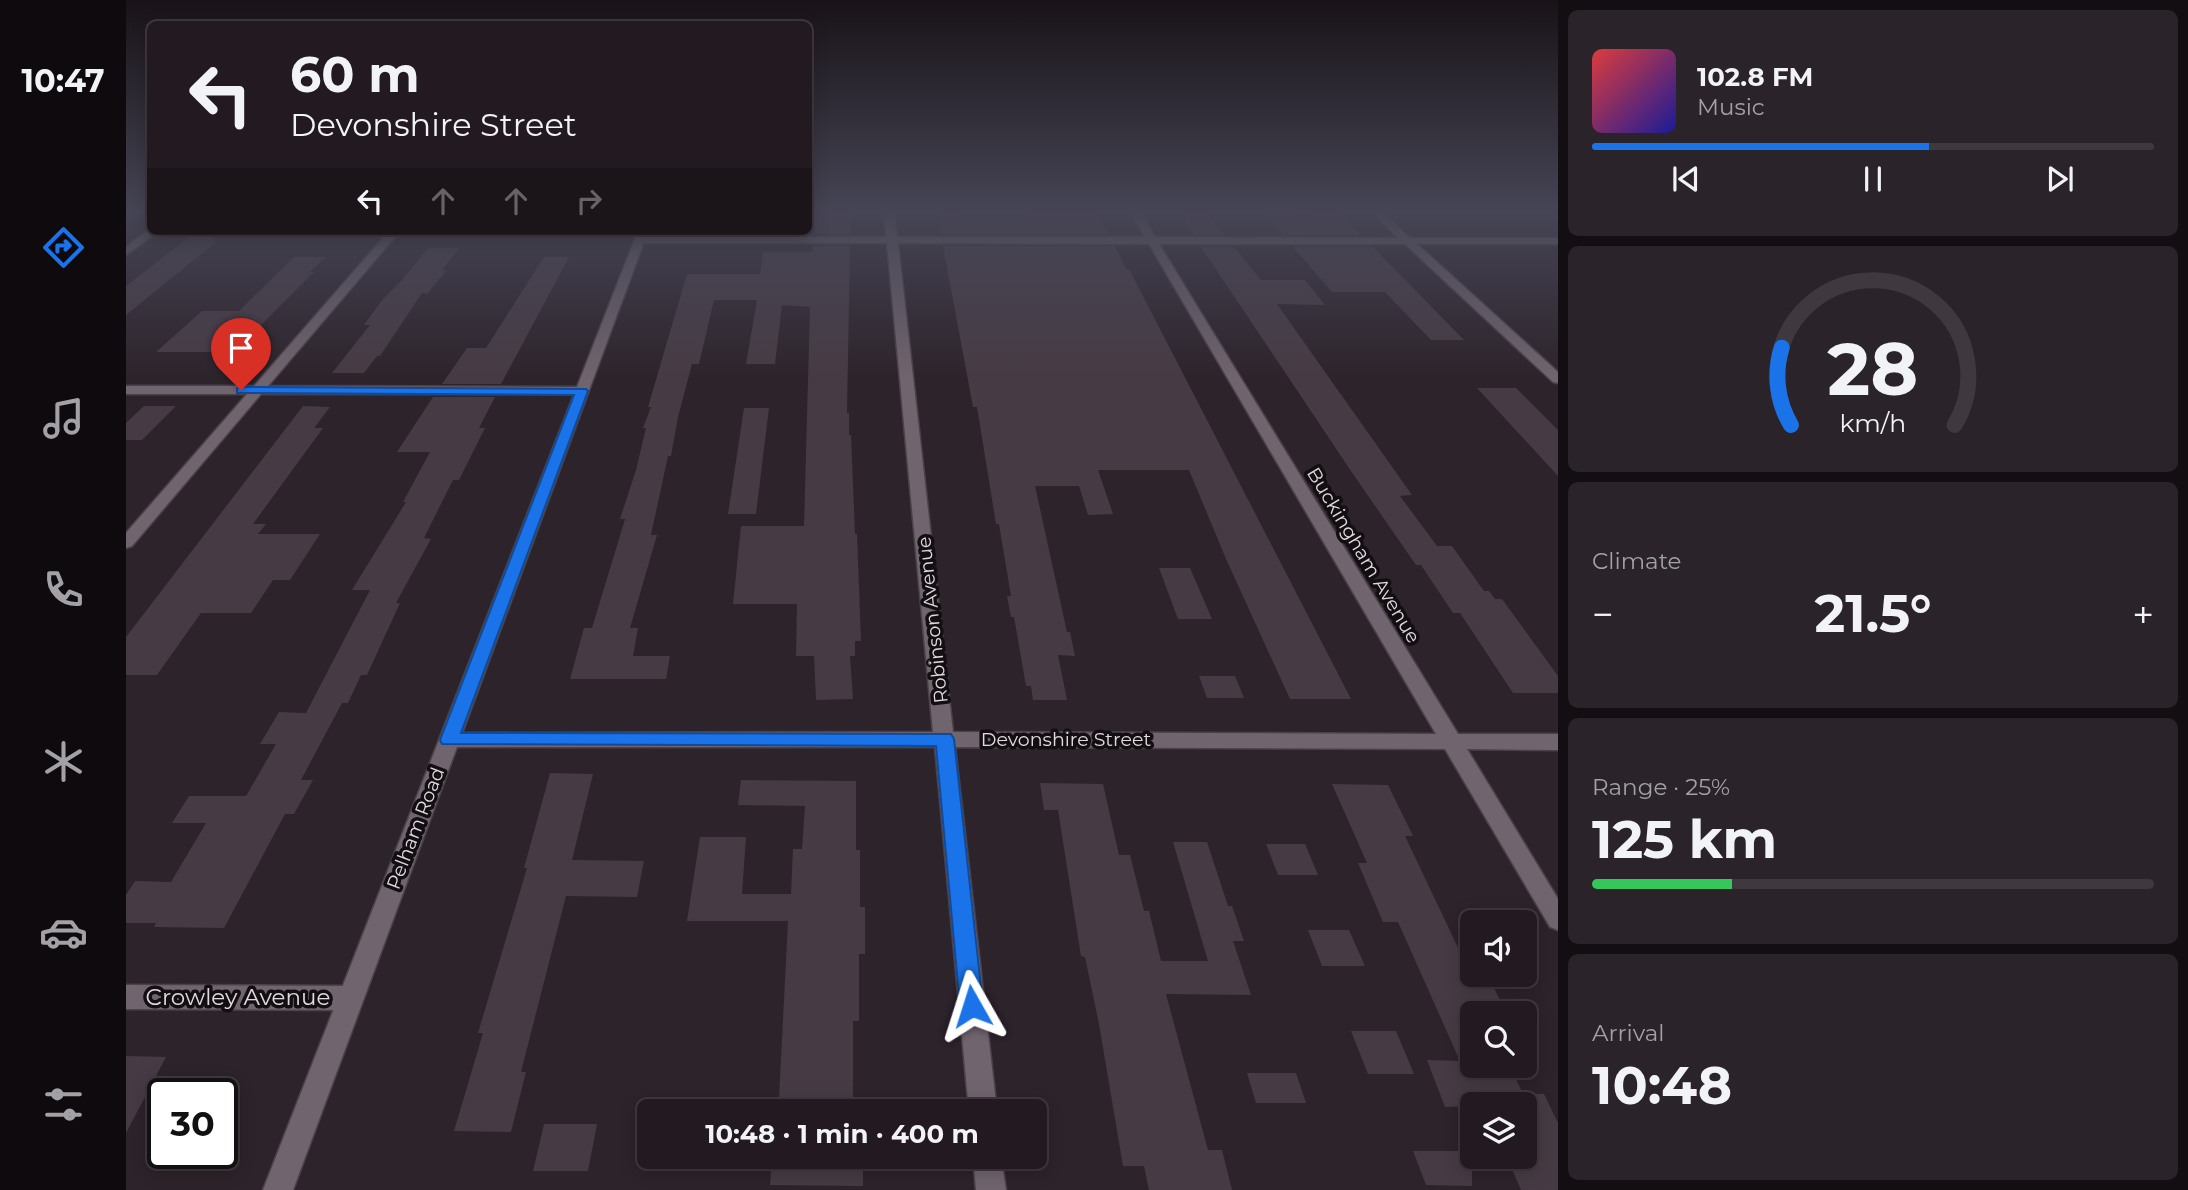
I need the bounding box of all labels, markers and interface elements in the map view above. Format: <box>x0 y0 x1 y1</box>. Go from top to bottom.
text: 60 m <box>290 45 420 104</box>
icon: left <box>175 49 266 140</box>
text: 10:47 <box>21 61 105 100</box>
text: 102.8 FM <box>1697 61 1813 93</box>
text: Music <box>1697 93 1765 121</box>
text: Devonshire Street <box>290 105 577 144</box>
icon: previous <box>1667 160 1705 198</box>
icon: pause <box>1854 160 1892 198</box>
icon: next <box>2041 160 2079 198</box>
icon: left <box>351 182 389 220</box>
icon: ahead <box>424 182 462 220</box>
icon: ahead <box>497 182 535 220</box>
icon: right <box>570 182 608 220</box>
icon: directions <box>39 223 88 272</box>
pin <box>211 318 271 390</box>
text: 28 <box>1828 325 1919 413</box>
icon: arrive <box>222 329 260 367</box>
icon: music <box>39 394 88 443</box>
text: km/h <box>1840 408 1906 438</box>
street label: Buckingham Avenue <box>1302 463 1425 647</box>
street label: Robinson Avenue <box>912 536 953 704</box>
text: Climate <box>1592 547 1681 575</box>
icon: phone <box>39 565 88 614</box>
text: 21.5° <box>1814 582 1932 645</box>
text: − <box>1592 591 1614 638</box>
text: + <box>2132 591 2154 638</box>
street label: Devonshire Street <box>981 728 1151 751</box>
icon: climate <box>39 737 88 786</box>
street label: Pelham Road <box>382 764 449 892</box>
text: Range · 25% <box>1592 773 1730 801</box>
text: 125 km <box>1592 808 1777 871</box>
icon: car <box>39 908 88 957</box>
map controls <box>1460 910 1537 1169</box>
button: sound <box>1460 910 1537 987</box>
position arrow <box>935 969 1009 1043</box>
street label: Crowley Avenue <box>146 983 330 1011</box>
button: search <box>1460 1001 1537 1078</box>
text: Arrival <box>1592 1019 1665 1047</box>
text: 10:48 <box>1592 1054 1732 1117</box>
speed limit sign: 30 <box>147 1078 238 1169</box>
icon: filters <box>39 1080 88 1129</box>
button: layers <box>1460 1092 1537 1169</box>
text: 10:48 · 1 min · 400 m <box>705 1118 979 1150</box>

